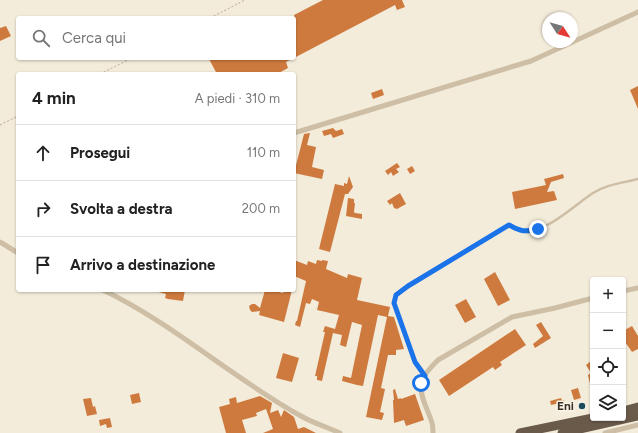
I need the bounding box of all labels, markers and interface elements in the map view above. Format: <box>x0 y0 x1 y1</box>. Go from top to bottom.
north arrow <box>542 12 578 48</box>
search box <box>16 16 296 60</box>
icon: search <box>30 27 52 49</box>
text: Cerca qui <box>62 29 126 47</box>
text: 4 min <box>32 88 76 108</box>
text: A piedi · 310 m <box>195 91 280 106</box>
icon: ahead <box>32 142 54 164</box>
text: Prosegui <box>70 144 130 162</box>
text: 110 m <box>247 145 280 160</box>
icon: right <box>32 198 54 220</box>
text: Svolta a destra <box>70 200 173 218</box>
text: 200 m <box>242 201 280 216</box>
route end <box>529 220 547 238</box>
icon: arrive <box>32 254 54 276</box>
text: Arrivo a destinazione <box>70 256 215 274</box>
map controls <box>590 277 626 421</box>
button: + <box>590 277 626 313</box>
button: − <box>590 313 626 349</box>
button: locate <box>590 349 626 385</box>
route start <box>412 374 430 392</box>
button: layers <box>590 385 626 421</box>
place label: Eni <box>557 399 574 413</box>
marker: Eni <box>577 401 587 411</box>

